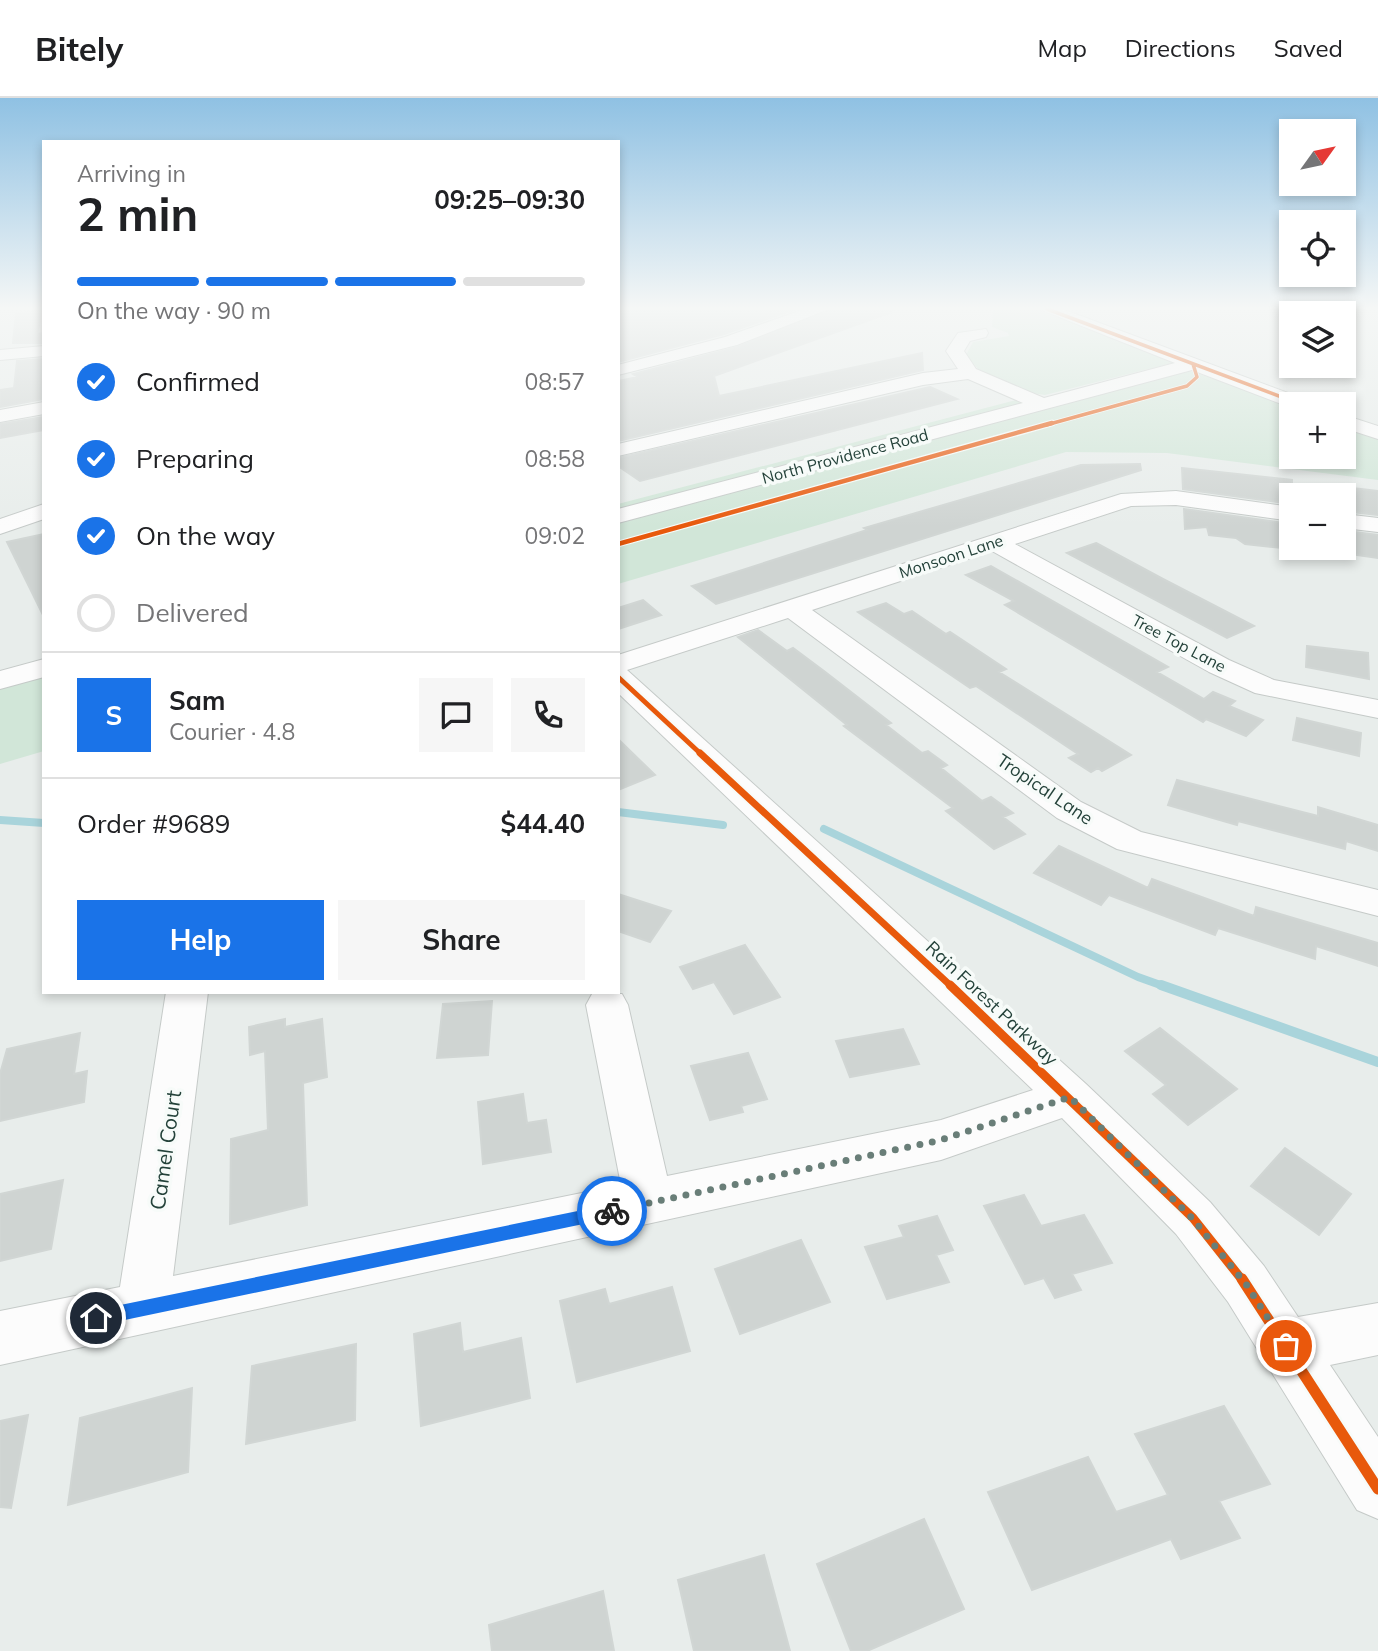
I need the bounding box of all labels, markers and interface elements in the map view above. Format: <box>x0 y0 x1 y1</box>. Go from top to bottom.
text: Bitely <box>35 28 123 69</box>
text: Map <box>1037 33 1087 63</box>
text: Directions <box>1125 33 1236 63</box>
text: Saved <box>1274 33 1343 63</box>
north arrow <box>1279 119 1356 196</box>
map controls <box>1279 119 1356 560</box>
text: Arriving in <box>77 159 186 188</box>
text: 09:25–09:30 <box>434 183 585 216</box>
text: 2 min <box>77 185 198 243</box>
button: locate <box>1279 210 1356 287</box>
text: On the way · 90 m <box>77 296 271 325</box>
button: layers <box>1279 301 1356 378</box>
icon: check <box>77 363 115 401</box>
text: Confirmed <box>136 365 260 398</box>
text: 08:57 <box>525 367 585 396</box>
button: + <box>1279 392 1356 469</box>
street label: North Providence Road <box>760 424 930 488</box>
icon: check <box>77 440 115 478</box>
text: Preparing <box>136 442 254 475</box>
text: 08:58 <box>525 444 585 473</box>
button: − <box>1279 483 1356 560</box>
icon: check <box>77 517 115 555</box>
text: On the way <box>136 519 275 552</box>
text: 09:02 <box>525 521 585 550</box>
street label: Monsoon Lane <box>896 530 1006 582</box>
text: Delivered <box>136 596 249 629</box>
street label: Tree Top Lane <box>1129 610 1229 676</box>
button: chat <box>419 678 493 752</box>
button: phone <box>511 678 585 752</box>
text: Sam <box>169 684 225 717</box>
text: S <box>106 699 122 732</box>
text: Courier · 4.8 <box>169 717 295 746</box>
street label: Tropical Lane <box>993 748 1097 830</box>
text: Order #9689 <box>77 807 230 840</box>
text: $44.40 <box>501 807 585 840</box>
button: Help <box>77 900 324 980</box>
button: Share <box>338 900 585 980</box>
street label: Rain Forest Parkway <box>921 936 1063 1070</box>
street label: Camel Court <box>144 1089 186 1211</box>
courier <box>577 1176 647 1246</box>
icon: bike <box>593 1192 631 1230</box>
pin <box>66 1288 126 1348</box>
icon: home <box>77 1299 115 1337</box>
pin <box>1256 1316 1316 1376</box>
icon: bag <box>1267 1327 1305 1365</box>

